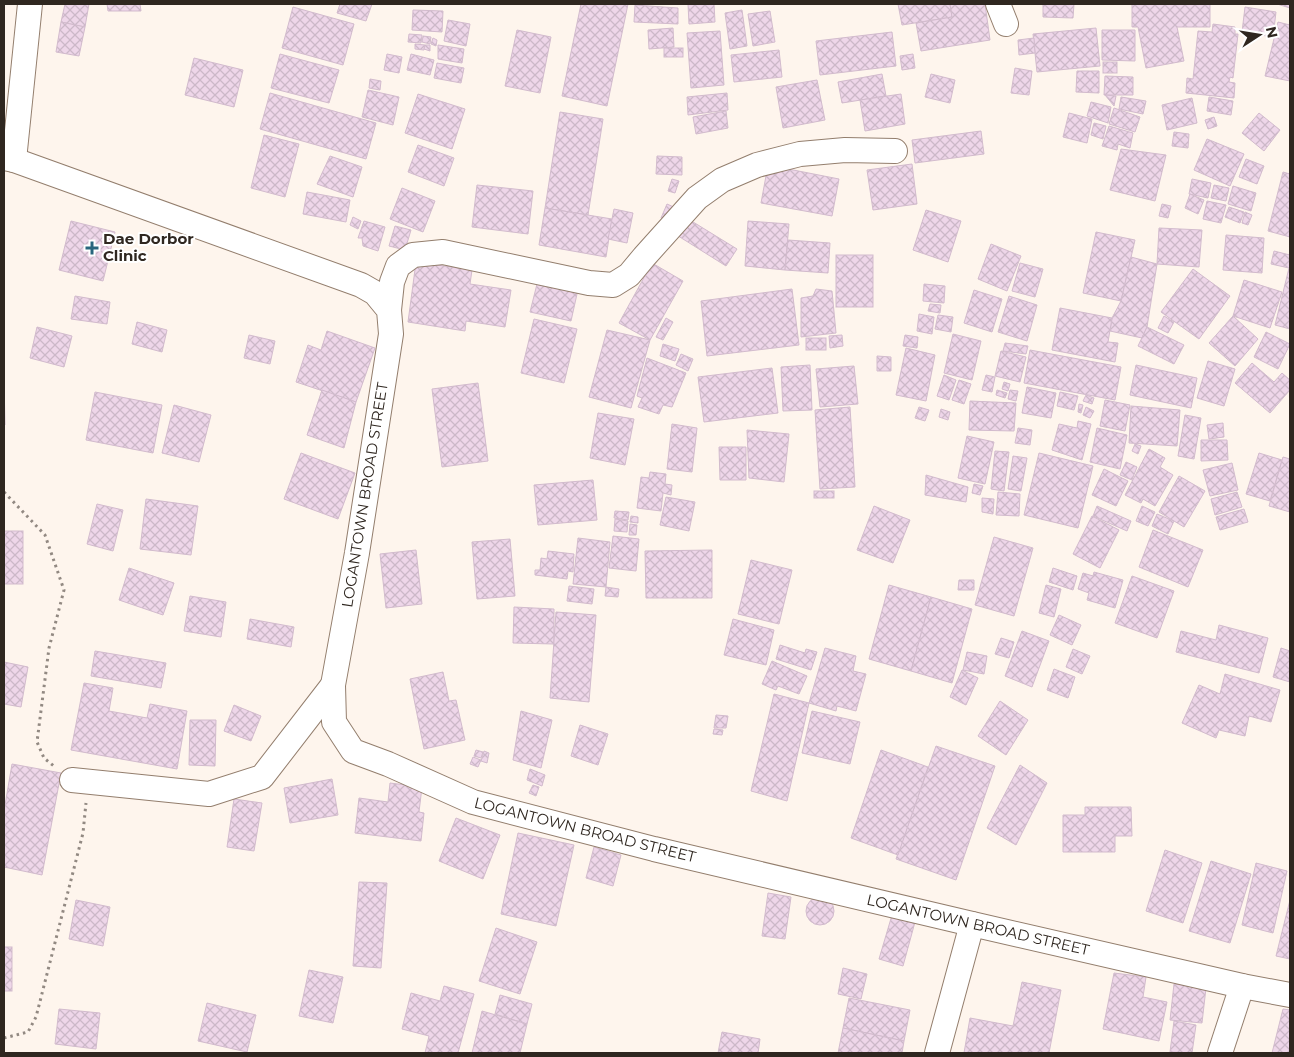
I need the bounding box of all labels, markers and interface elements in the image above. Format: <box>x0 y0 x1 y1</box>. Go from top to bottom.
north arrow <box>1234 10 1284 60</box>
text: N <box>1262 25 1282 40</box>
place label: Dae Dorbor Clinic <box>103 229 194 265</box>
marker: Dae Dorbor Clinic <box>85 241 99 255</box>
street label: LOGANTOWN BROAD STREET <box>337 380 392 609</box>
street label: LOGANTOWN BROAD STREET <box>472 793 698 866</box>
street label: LOGANTOWN BROAD STREET <box>865 890 1092 959</box>

